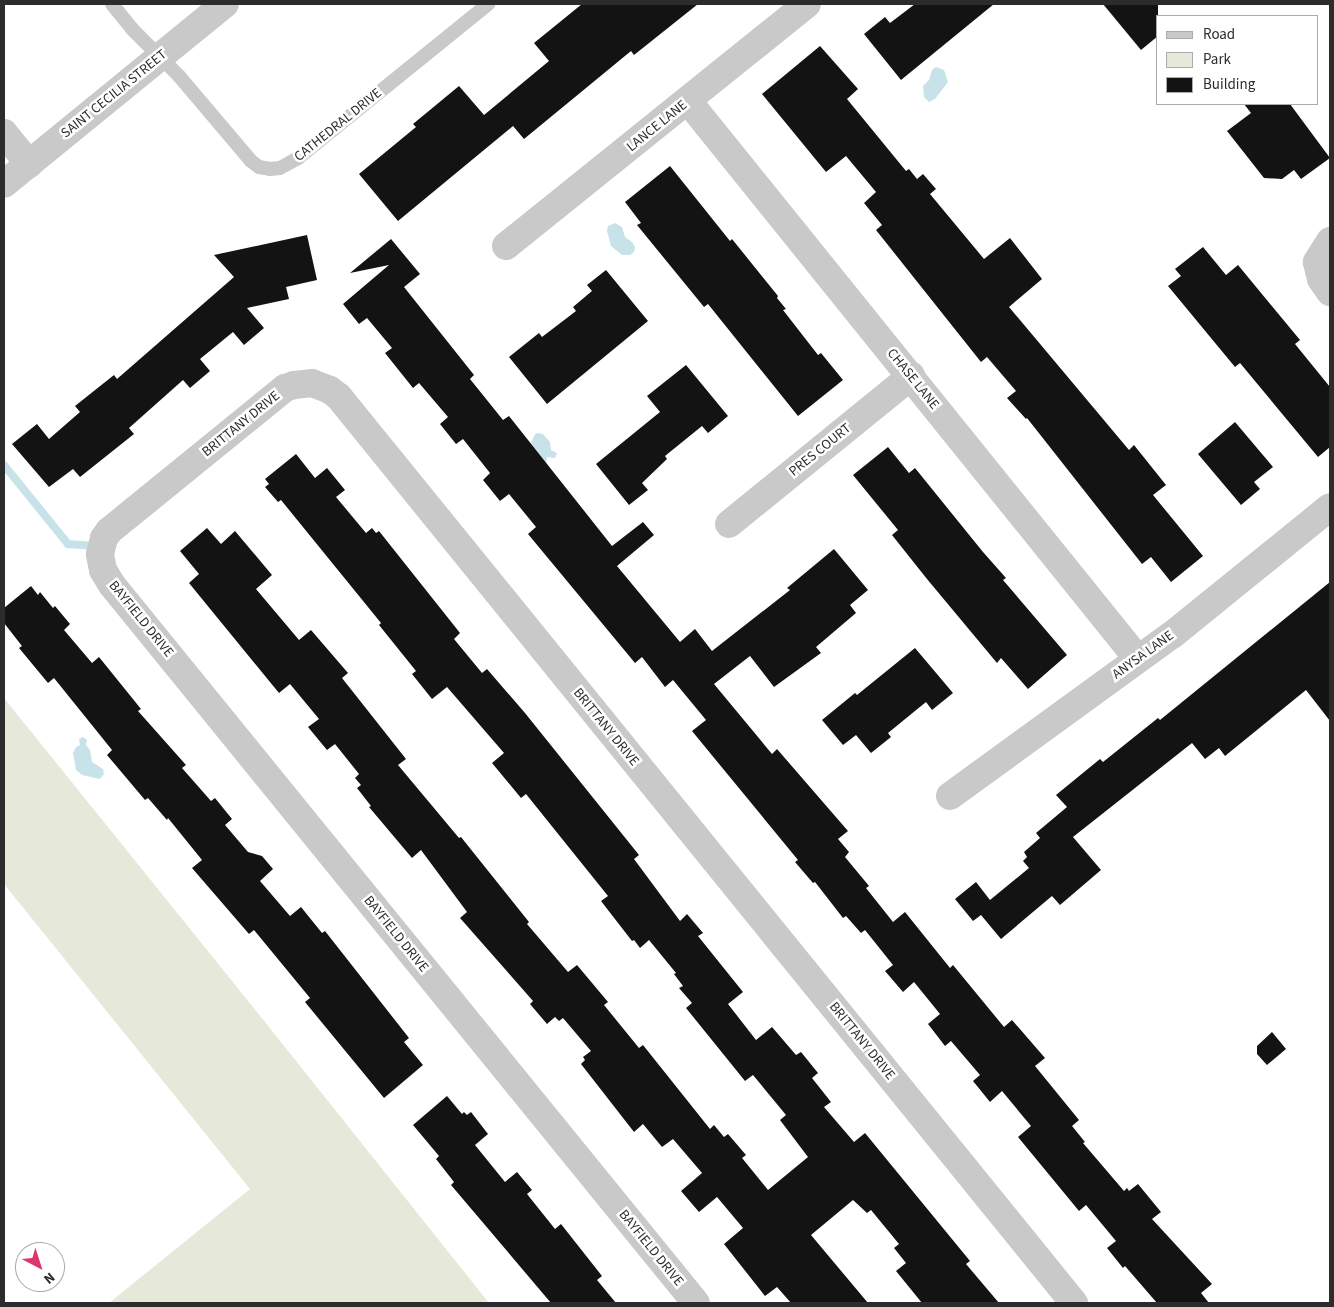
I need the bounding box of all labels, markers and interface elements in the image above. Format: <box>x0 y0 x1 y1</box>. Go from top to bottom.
legend <box>1156 15 1319 105</box>
text: Road <box>1203 24 1235 45</box>
street label: SAINT CECILIA STREET <box>58 46 170 142</box>
text: Park <box>1203 49 1231 70</box>
text: Building <box>1203 74 1255 95</box>
street label: CATHEDRAL DRIVE <box>291 85 385 165</box>
street label: LANCE LANE <box>624 97 690 155</box>
street label: CHASE LANE <box>883 345 943 413</box>
street label: BRITTANY DRIVE <box>199 387 283 461</box>
street label: PRES COURT <box>786 420 854 480</box>
street label: BAYFIELD DRIVE <box>105 577 177 661</box>
street label: ANYSA LANE <box>1109 627 1177 683</box>
street label: BRITTANY DRIVE <box>569 685 643 769</box>
street label: BAYFIELD DRIVE <box>360 892 432 976</box>
street label: BRITTANY DRIVE <box>825 999 899 1083</box>
street label: BAYFIELD DRIVE <box>615 1206 687 1290</box>
north arrow <box>15 1242 65 1292</box>
text: N <box>39 1267 59 1288</box>

